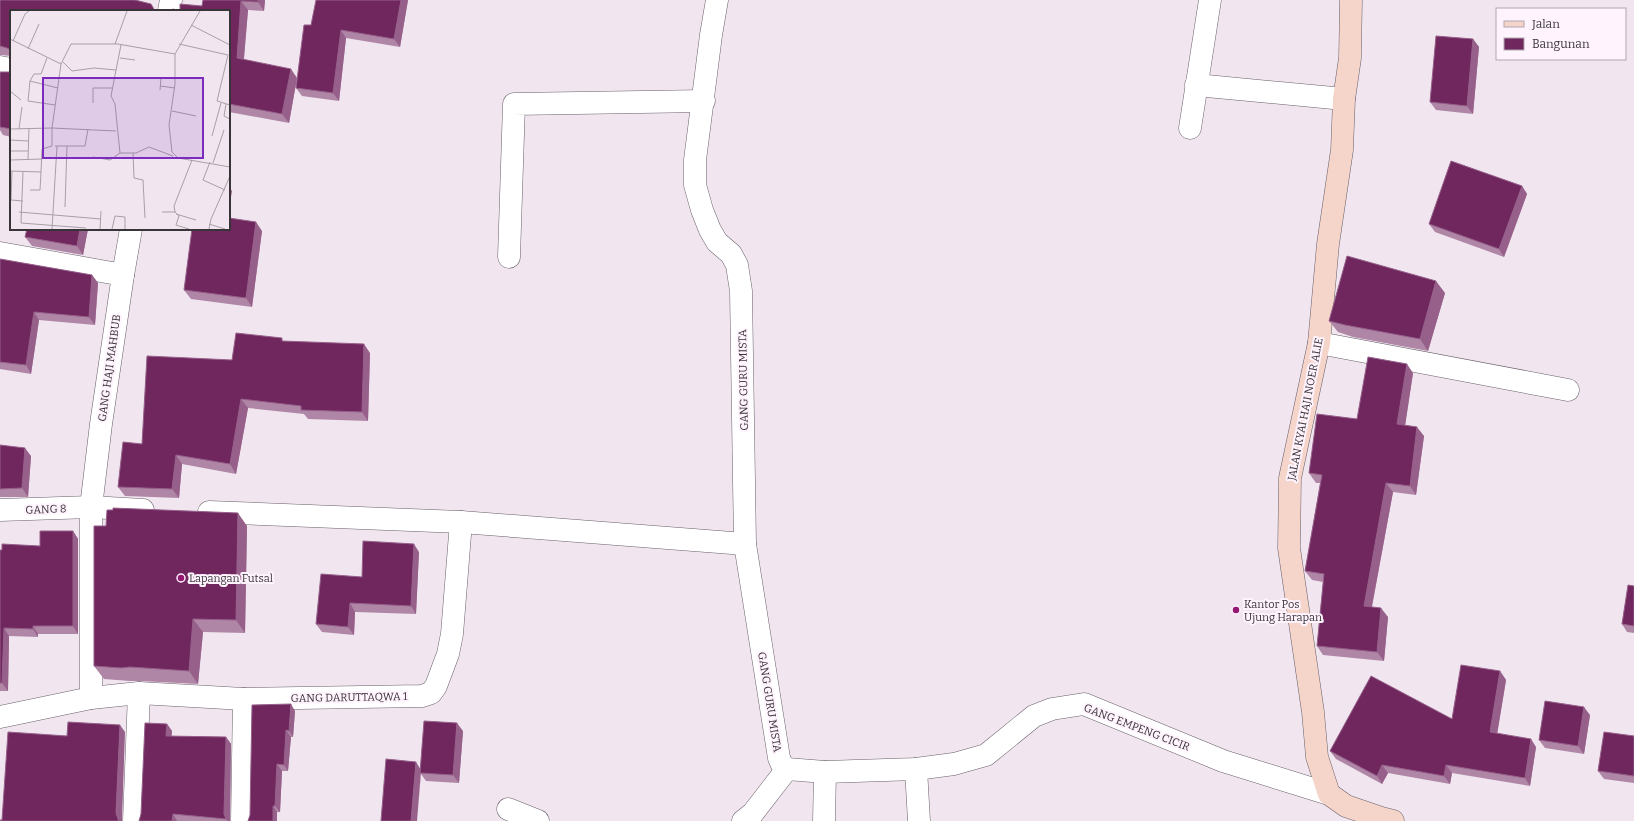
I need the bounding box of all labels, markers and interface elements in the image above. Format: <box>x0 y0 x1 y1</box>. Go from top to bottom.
legend <box>1496 8 1626 60</box>
inset map <box>10 10 230 230</box>
text: Jalan <box>1531 17 1560 31</box>
text: Bangunan <box>1532 37 1590 51</box>
street label: GANG HAJI MAHBUB <box>96 314 123 423</box>
street label: GANG GURU MISTA <box>736 329 751 431</box>
street label: JALAN KYAI HAJI NOER ALIE <box>1285 336 1326 483</box>
street label: GANG 8 <box>25 502 67 517</box>
place label: Lapangan Futsal <box>189 572 273 585</box>
marker: Lapangan Futsal <box>176 573 186 583</box>
place label: Kantor Pos Ujung Harapan <box>1244 598 1322 624</box>
marker: Kantor Pos Ujung Harapan <box>1231 605 1241 615</box>
street label: GANG GURU MISTA <box>755 651 784 753</box>
street label: GANG DARUTTAQWA 1 <box>291 690 408 705</box>
street label: GANG EMPENG CICIR <box>1082 701 1192 754</box>

